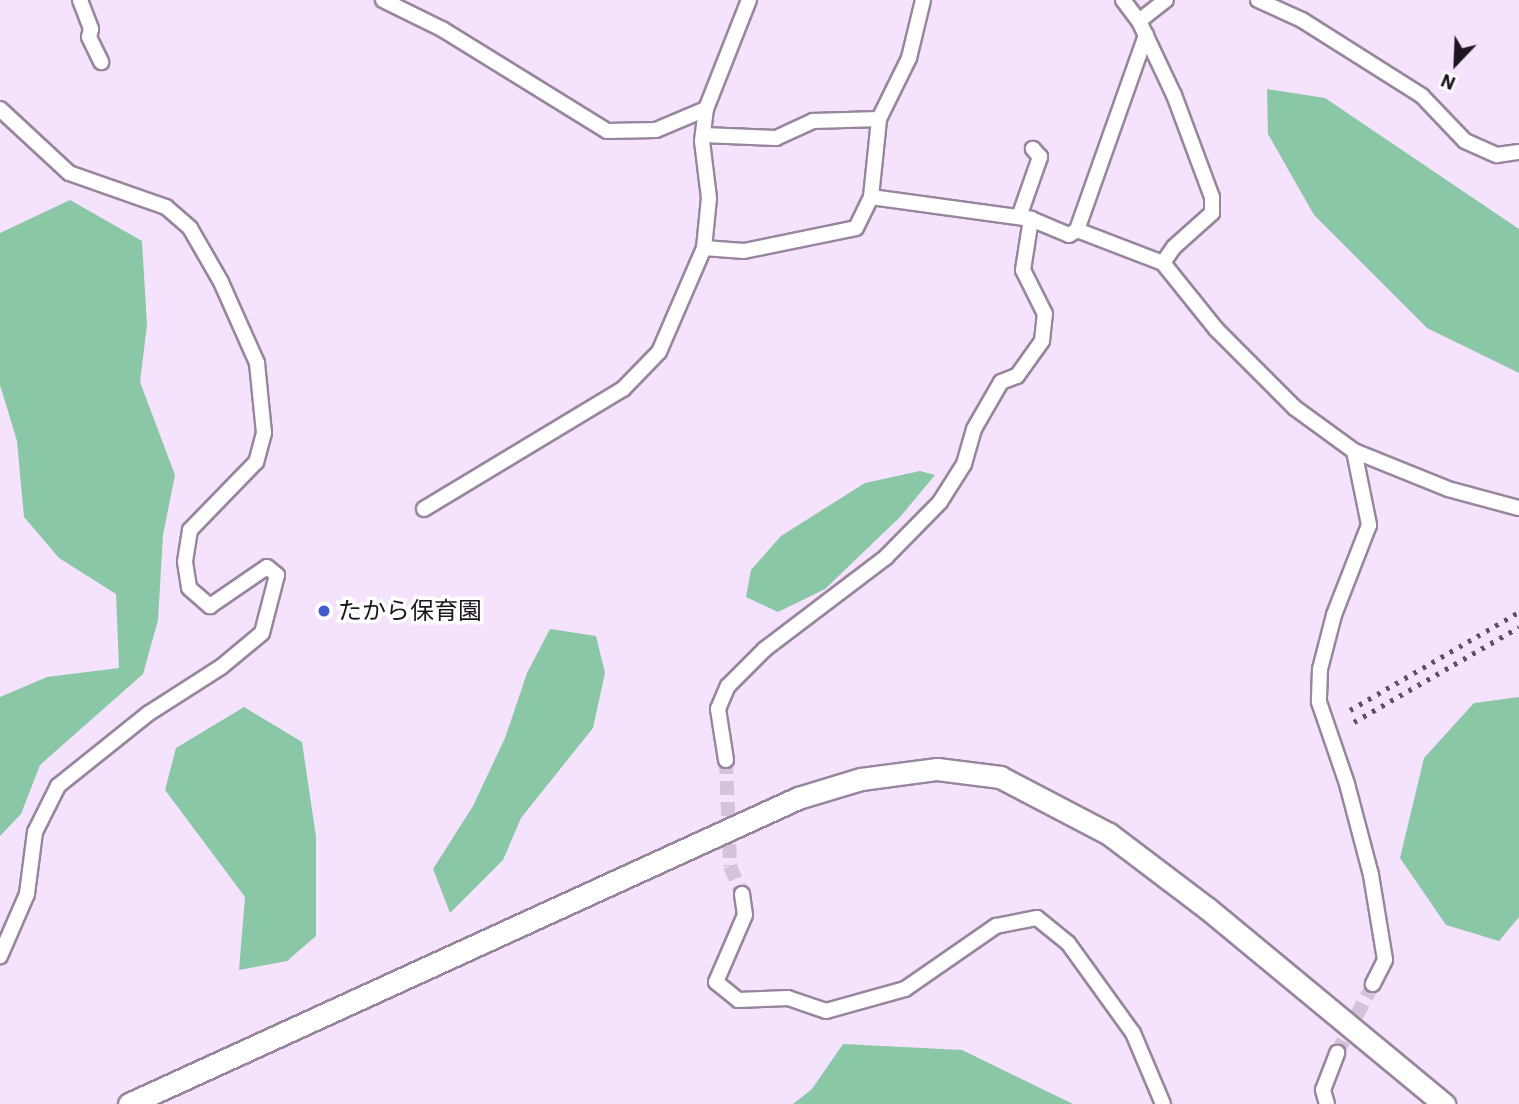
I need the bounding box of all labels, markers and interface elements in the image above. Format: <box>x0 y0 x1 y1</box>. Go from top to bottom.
north arrow <box>1421 28 1491 98</box>
text: N <box>1437 69 1459 96</box>
place label: たから保育園 <box>338 597 482 625</box>
marker: たから保育園 <box>316 603 332 619</box>

